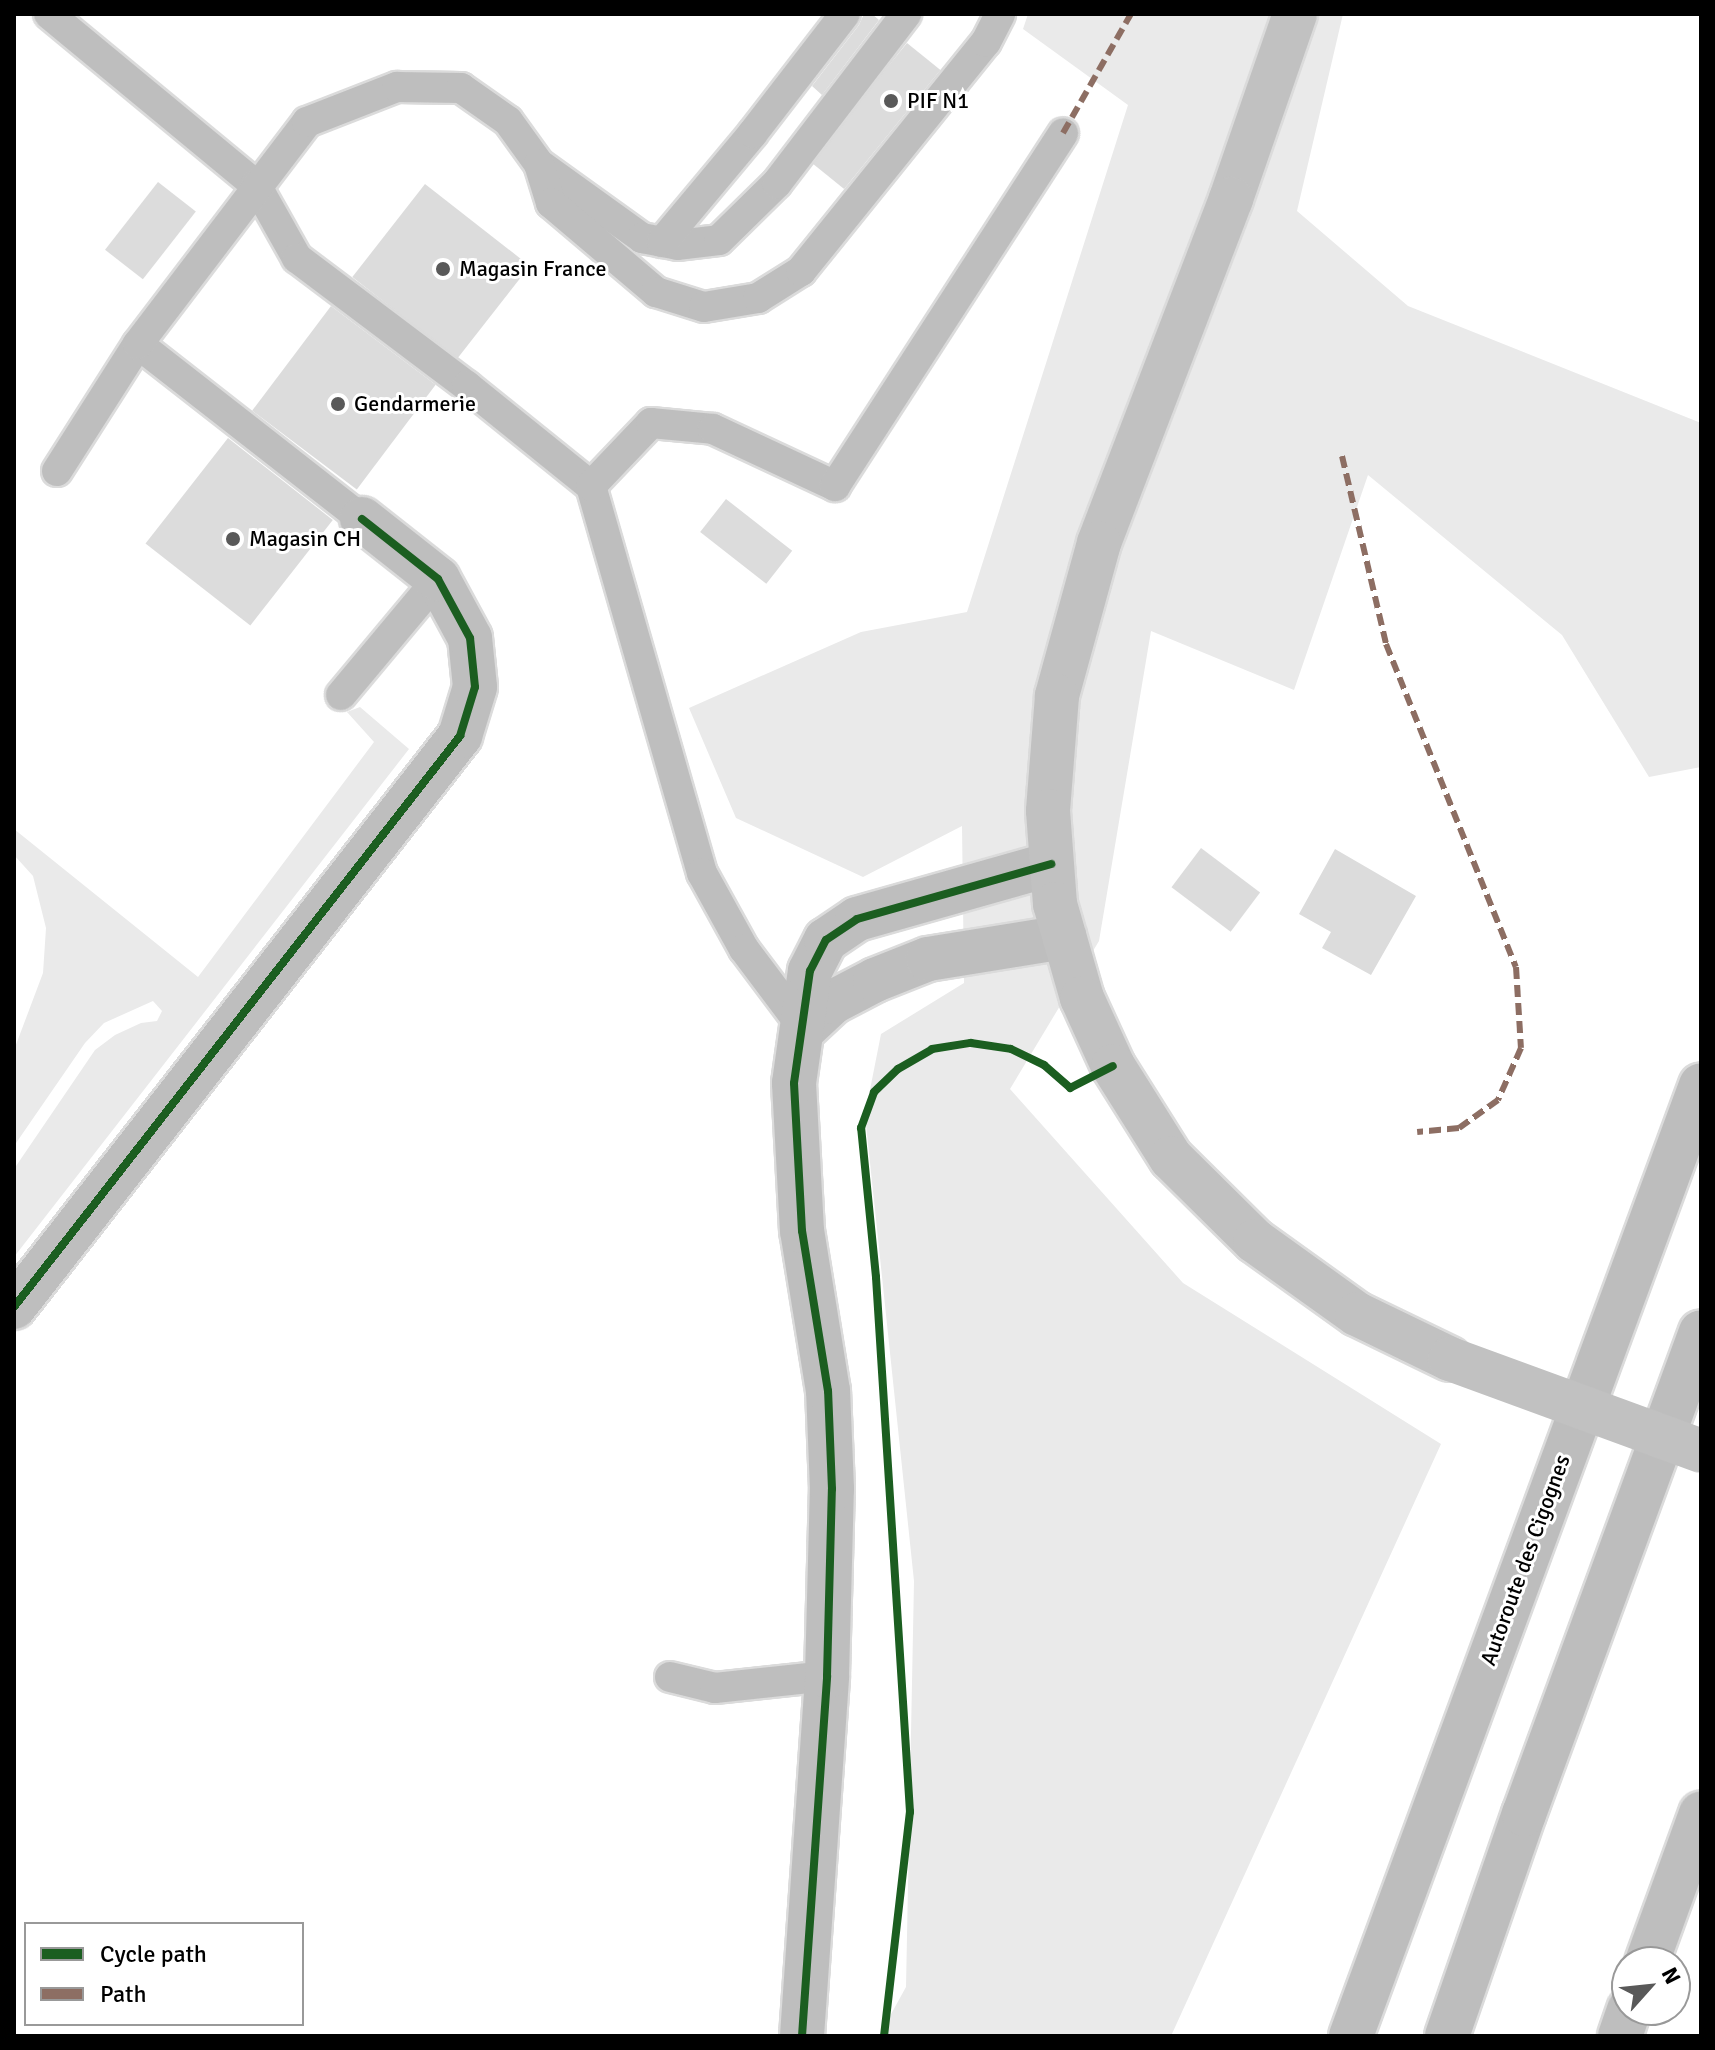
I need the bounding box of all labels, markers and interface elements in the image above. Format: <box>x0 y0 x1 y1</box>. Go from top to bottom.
place label: PIF N1 <box>907 88 969 114</box>
marker: PIF N1 <box>882 92 900 110</box>
place label: Magasin France <box>459 256 606 282</box>
marker: Magasin France <box>434 260 452 278</box>
place label: Gendarmerie <box>354 391 476 417</box>
marker: Gendarmerie <box>329 395 347 413</box>
place label: Magasin CH <box>249 526 361 552</box>
marker: Magasin CH <box>224 530 242 548</box>
street label: Autoroute des Cigognes <box>1475 1451 1575 1669</box>
legend <box>24 1922 304 2026</box>
text: Cycle path <box>100 1939 207 1969</box>
north arrow <box>1611 1946 1691 2026</box>
text: N <box>1656 1963 1687 1989</box>
text: Path <box>100 1979 146 2009</box>

